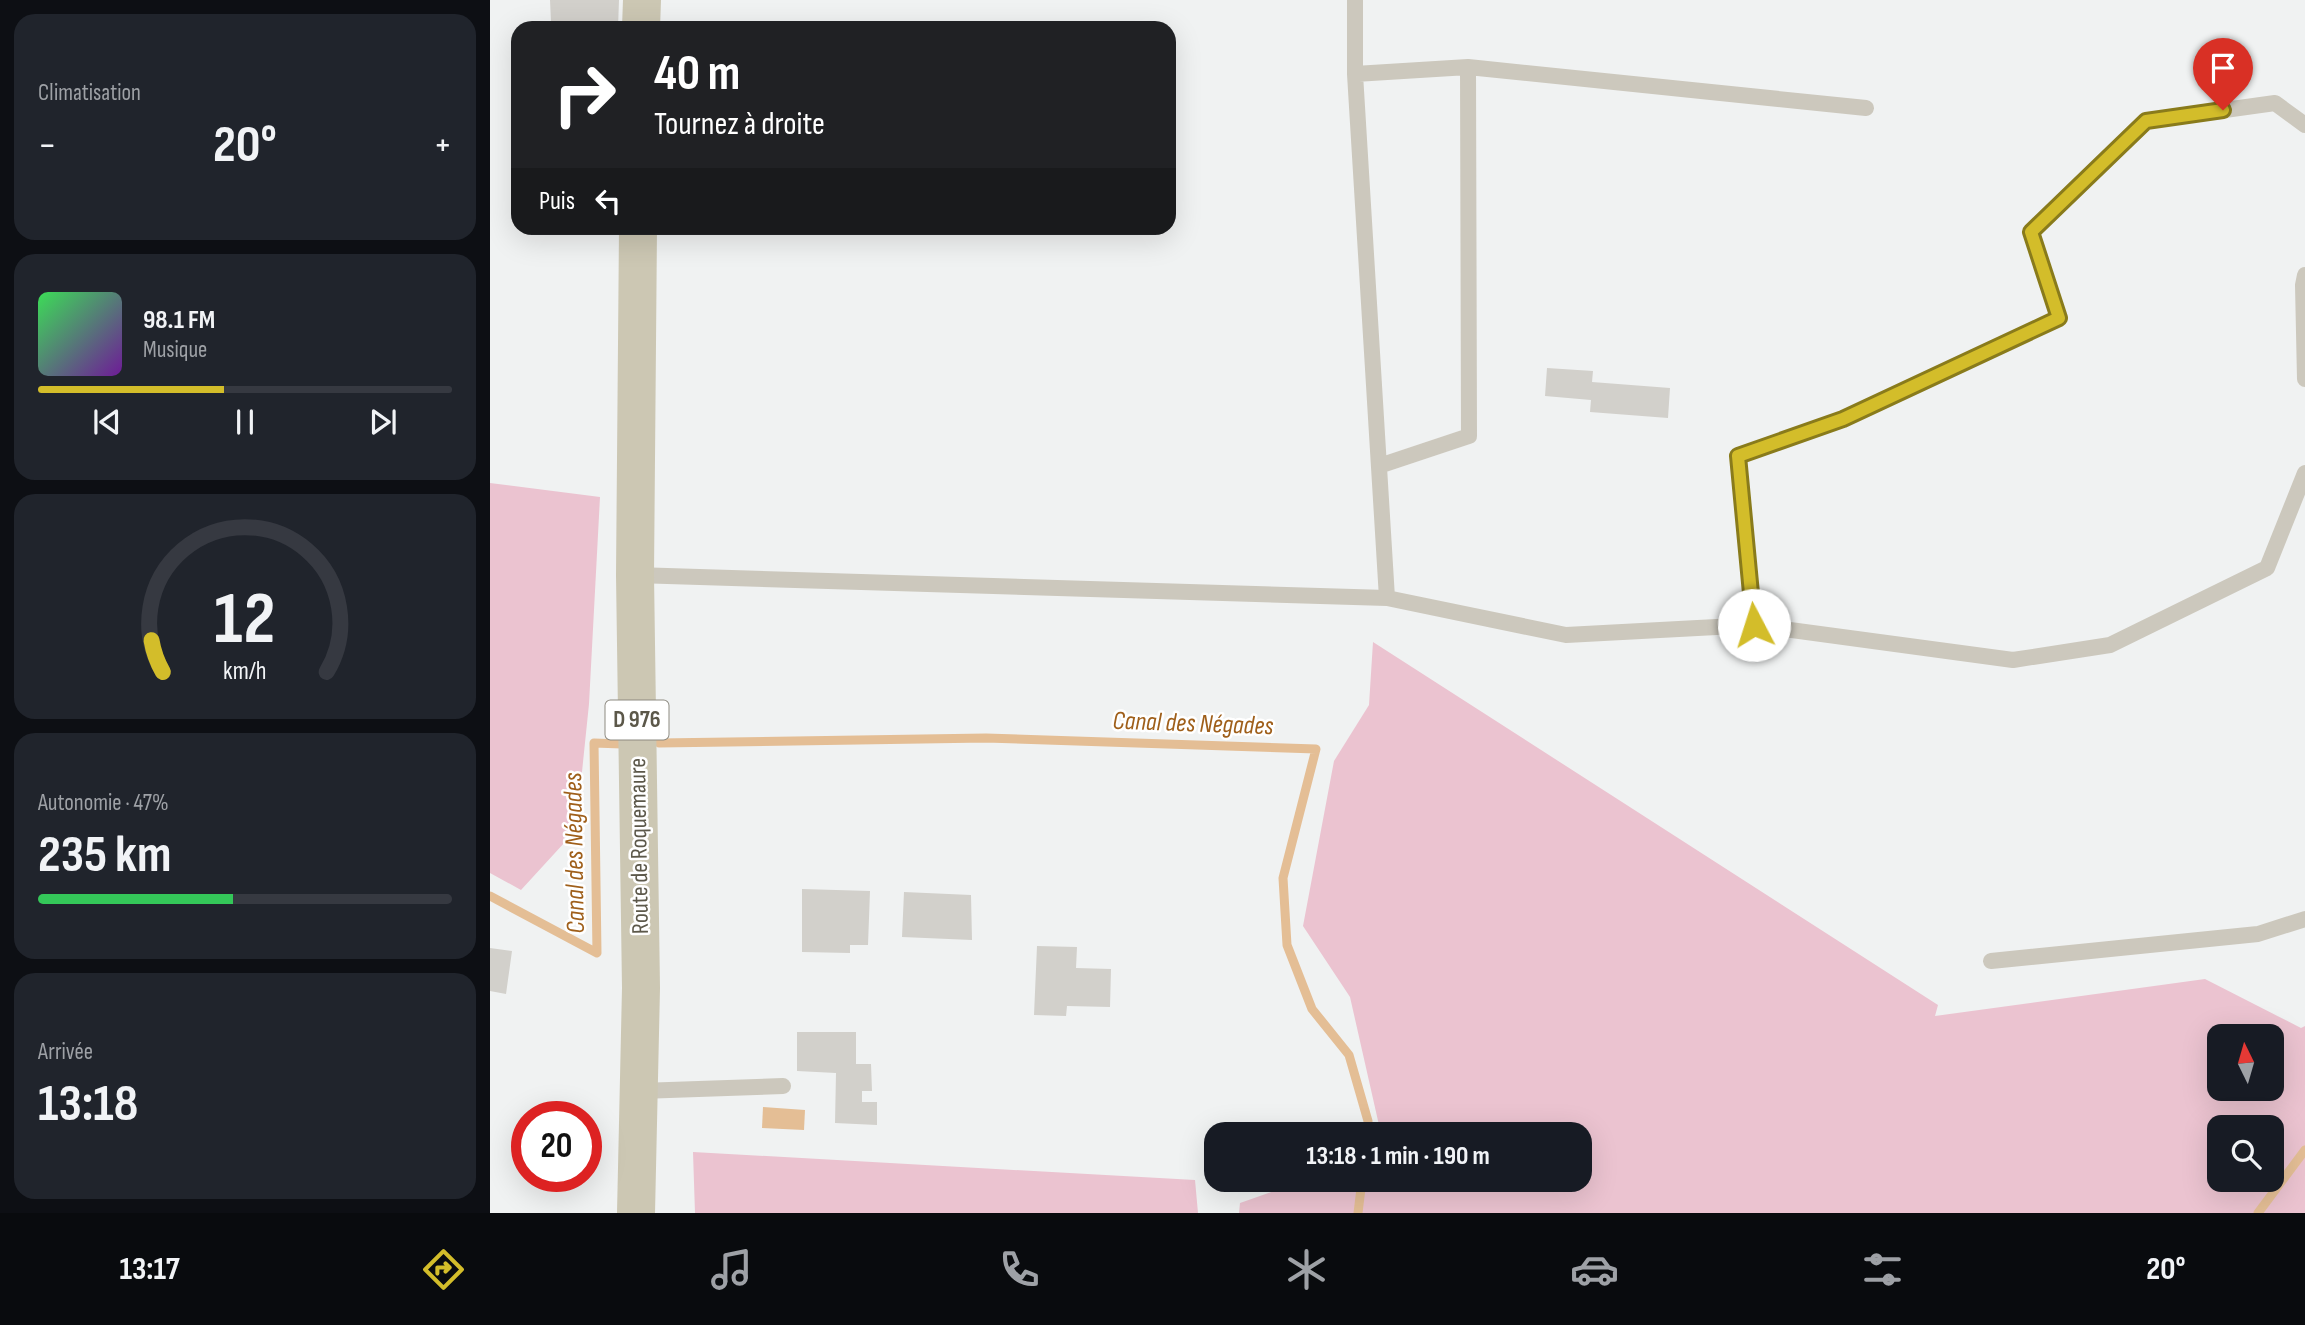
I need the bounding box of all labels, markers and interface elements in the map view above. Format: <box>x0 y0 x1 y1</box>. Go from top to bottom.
pin <box>2193 38 2253 110</box>
text: 40 m <box>654 45 740 104</box>
icon: right <box>539 49 630 140</box>
icon: arrive <box>2204 49 2242 87</box>
text: Climatisation <box>38 79 141 107</box>
text: Tournez à droite <box>654 105 825 144</box>
text: 20° <box>213 114 277 177</box>
text: − <box>38 123 57 168</box>
text: + <box>433 123 452 168</box>
icon: left <box>589 182 627 220</box>
text: Puis <box>539 186 575 217</box>
text: 98.1 FM <box>143 305 215 336</box>
text: Musique <box>143 336 207 364</box>
icon: previous <box>88 403 126 441</box>
icon: pause <box>226 403 264 441</box>
icon: next <box>364 403 402 441</box>
text: 12 <box>214 577 276 665</box>
position arrow <box>1717 588 1791 662</box>
text: km/h <box>223 656 267 687</box>
road number: D 976 <box>606 700 668 740</box>
water label: Canal des Négades <box>1112 706 1274 742</box>
street label: Route de Roquemaure <box>623 758 655 934</box>
water label: Canal des Négades <box>558 772 592 934</box>
text: Autonomie · 47% <box>38 789 169 817</box>
text: 235 km <box>38 824 172 887</box>
north arrow <box>2207 1024 2284 1101</box>
map controls <box>2207 1024 2284 1192</box>
text: Arrivée <box>38 1038 93 1066</box>
text: 13:18 <box>38 1073 138 1136</box>
speed limit sign: 20 <box>511 1101 602 1192</box>
button: search <box>2207 1115 2284 1192</box>
text: 13:18 · 1 min · 190 m <box>1306 1141 1490 1172</box>
icon: directions <box>419 1245 468 1294</box>
icon: music <box>707 1245 756 1294</box>
icon: phone <box>995 1245 1044 1294</box>
icon: climate <box>1282 1245 1331 1294</box>
icon: car <box>1570 1245 1619 1294</box>
icon: filters <box>1858 1245 1907 1294</box>
text: 13:17 <box>119 1250 180 1289</box>
text: 20° <box>2146 1250 2185 1289</box>

